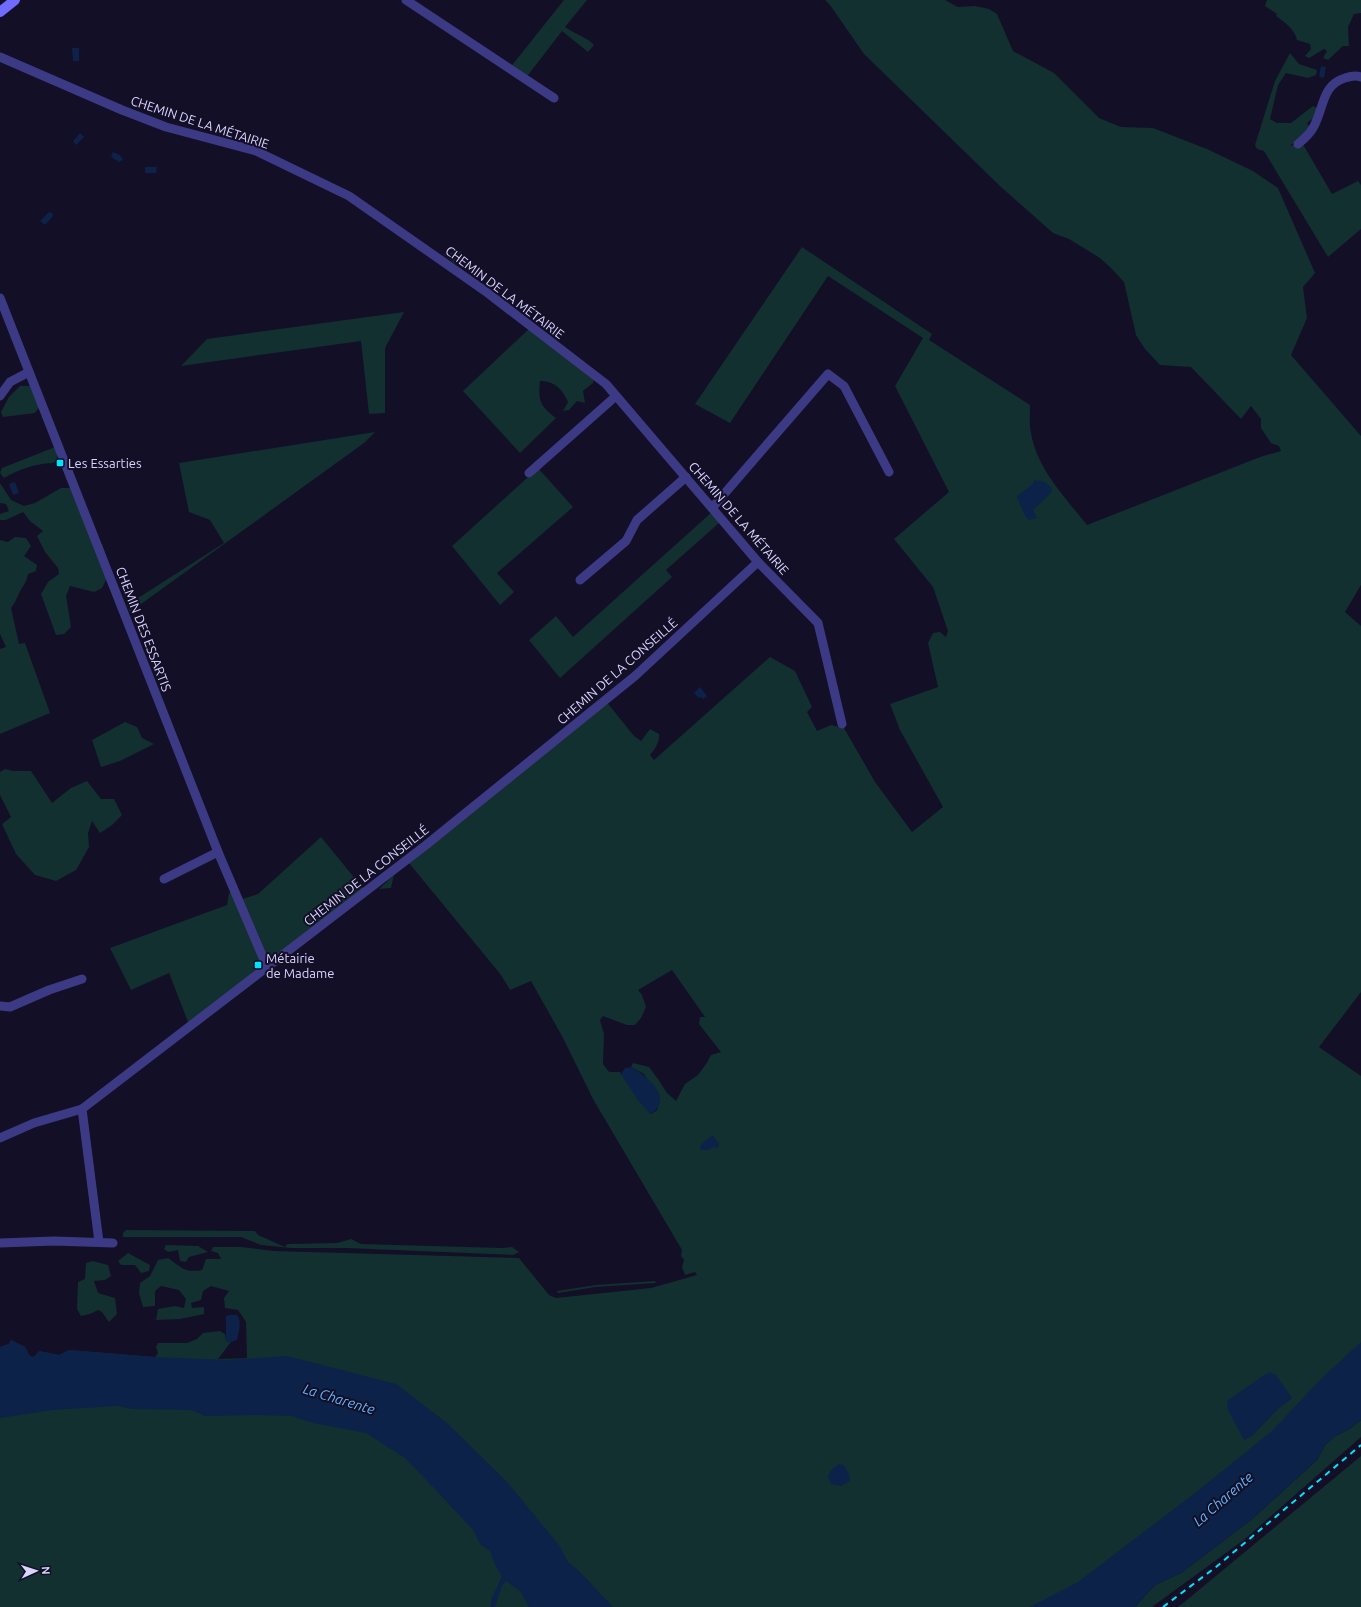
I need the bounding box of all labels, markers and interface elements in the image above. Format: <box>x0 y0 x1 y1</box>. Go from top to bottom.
street label: CHEMIN DE LA MÉTAIRIE <box>129 92 271 151</box>
street label: CHEMIN DE LA MÉTAIRIE <box>443 242 568 341</box>
place label: Les Essarties <box>68 456 142 470</box>
marker: Les Essarties <box>55 458 65 468</box>
street label: CHEMIN DE LA MÉTAIRIE <box>686 458 792 577</box>
street label: CHEMIN DES ESSARTIS <box>114 565 174 693</box>
street label: CHEMIN DE LA CONSEILLÉ <box>554 614 680 727</box>
street label: CHEMIN DE LA CONSEILLÉ <box>300 821 431 928</box>
place label: Métairie de Madame <box>266 951 334 980</box>
marker: Métairie de Madame <box>253 960 263 970</box>
water label: La Charente <box>301 1381 377 1417</box>
water label: La Charente <box>1190 1469 1256 1529</box>
north arrow <box>16 1551 56 1591</box>
text: N <box>40 1566 52 1575</box>

